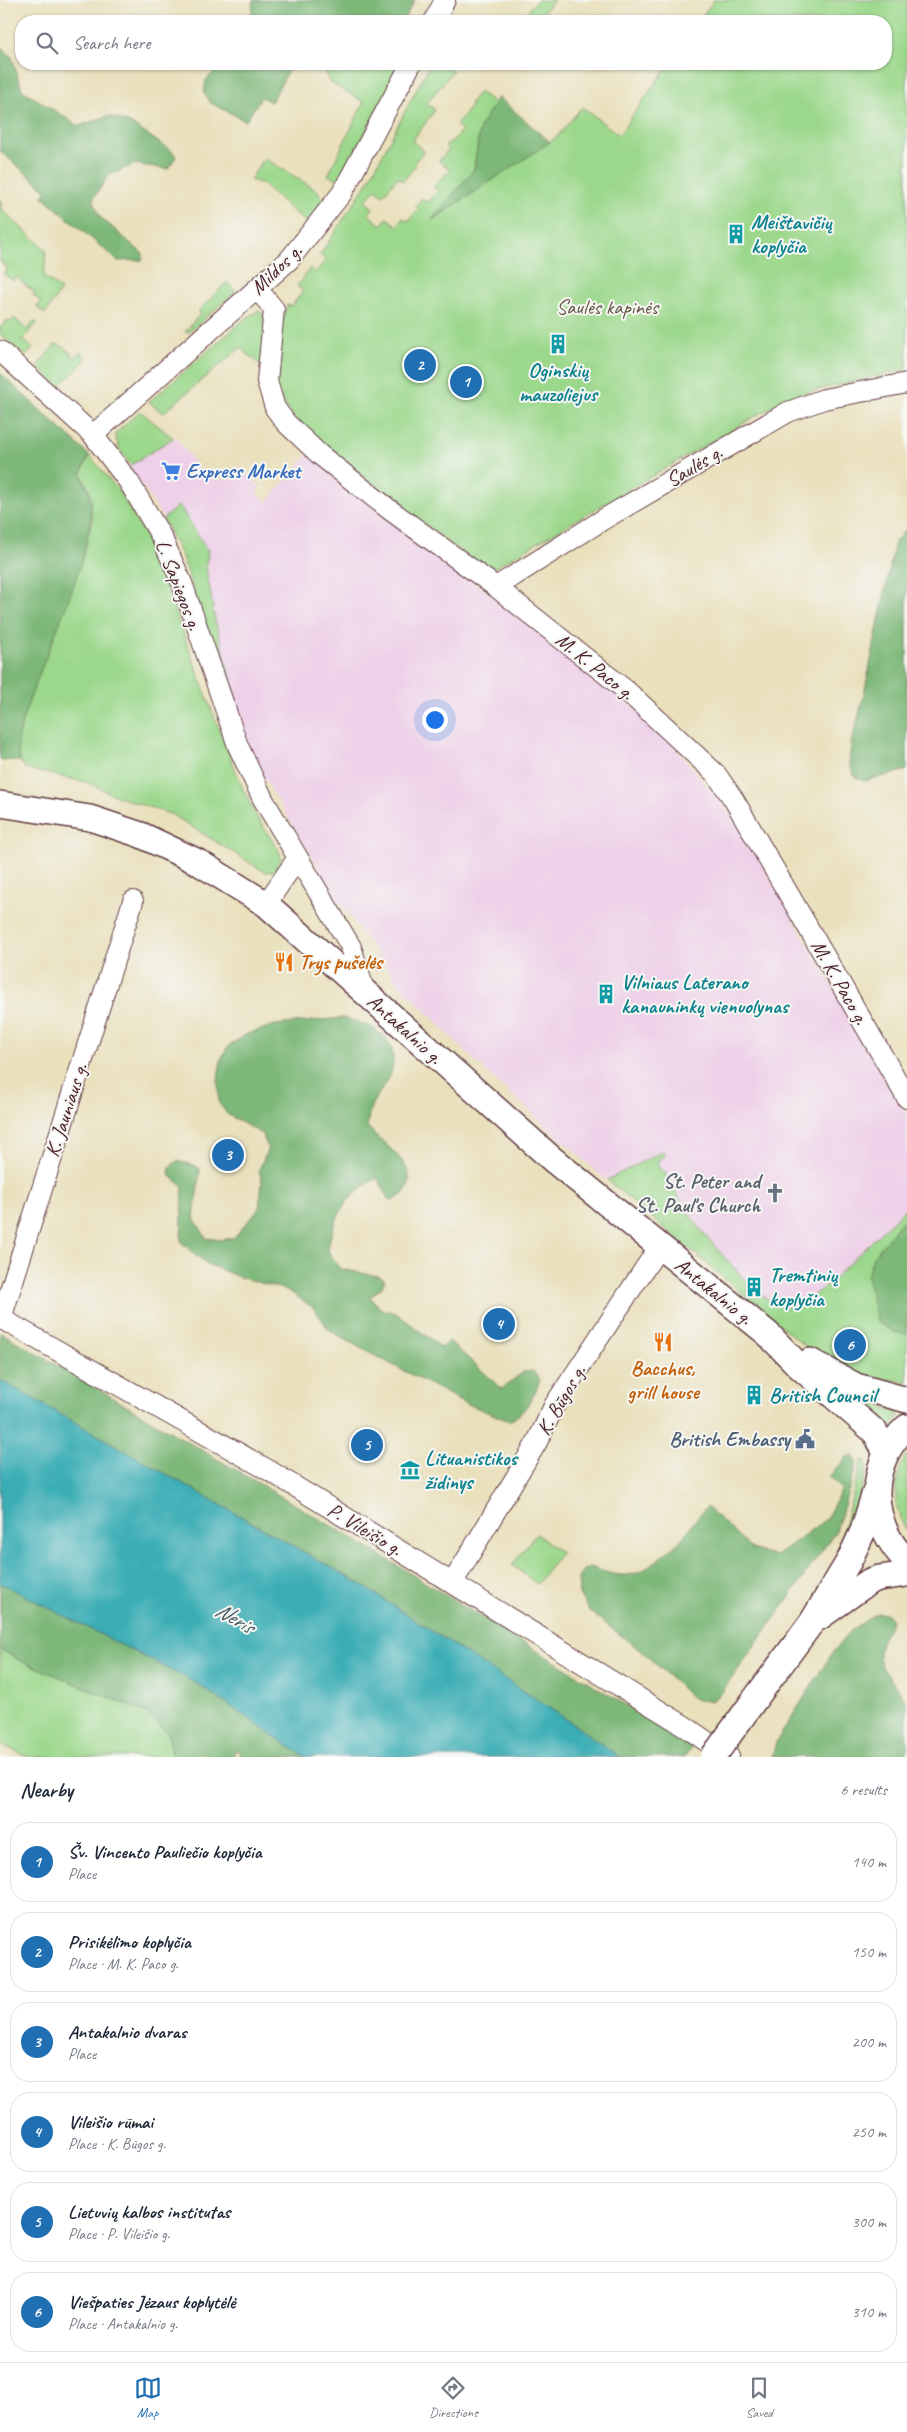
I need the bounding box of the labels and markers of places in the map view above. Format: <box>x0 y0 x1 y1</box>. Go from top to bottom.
place label: Meištavičių koplyčia <box>751 209 834 259</box>
building icon: Meištavičių koplyčia <box>725 223 747 245</box>
building icon: Oginskių mauzoliejus <box>547 333 569 355</box>
pin: 2 <box>404 346 436 384</box>
place label: Oginskių mauzoliejus <box>519 357 600 407</box>
pin: 1 <box>450 363 482 401</box>
place label: Express Market <box>186 458 303 484</box>
supermarket icon: Express Market <box>160 460 182 482</box>
place label: Trys pušelės <box>299 949 385 976</box>
restaurant icon: Trys pušelės <box>273 951 295 973</box>
place label: Vilniaus Laterano kanauninkų vienuolynas <box>621 969 791 1019</box>
building icon: Vilniaus Laterano kanauninkų vienuolynas <box>595 983 617 1005</box>
pin: 3 <box>212 1136 244 1174</box>
place label: St. Peter and St. Paul's Church <box>636 1168 764 1218</box>
church icon: St. Peter and St. Paul's Church <box>764 1182 786 1204</box>
place label: Tremtinių koplyčia <box>769 1262 839 1312</box>
building icon: Tremtinių koplyčia <box>743 1276 765 1298</box>
pin: 4 <box>483 1305 515 1343</box>
pin: 6 <box>834 1326 866 1364</box>
restaurant icon: Bacchus, grill house <box>652 1331 674 1353</box>
place label: Bacchus, grill house <box>627 1355 701 1405</box>
place label: British Council <box>769 1382 880 1408</box>
building icon: British Council <box>743 1384 765 1406</box>
pin: 5 <box>351 1426 383 1464</box>
place label: British Embassy <box>669 1426 793 1452</box>
public building icon: British Embassy <box>794 1428 816 1450</box>
place label: Lituanistikos židinys <box>425 1445 519 1495</box>
museum icon: Lituanistikos židinys <box>399 1459 421 1481</box>

